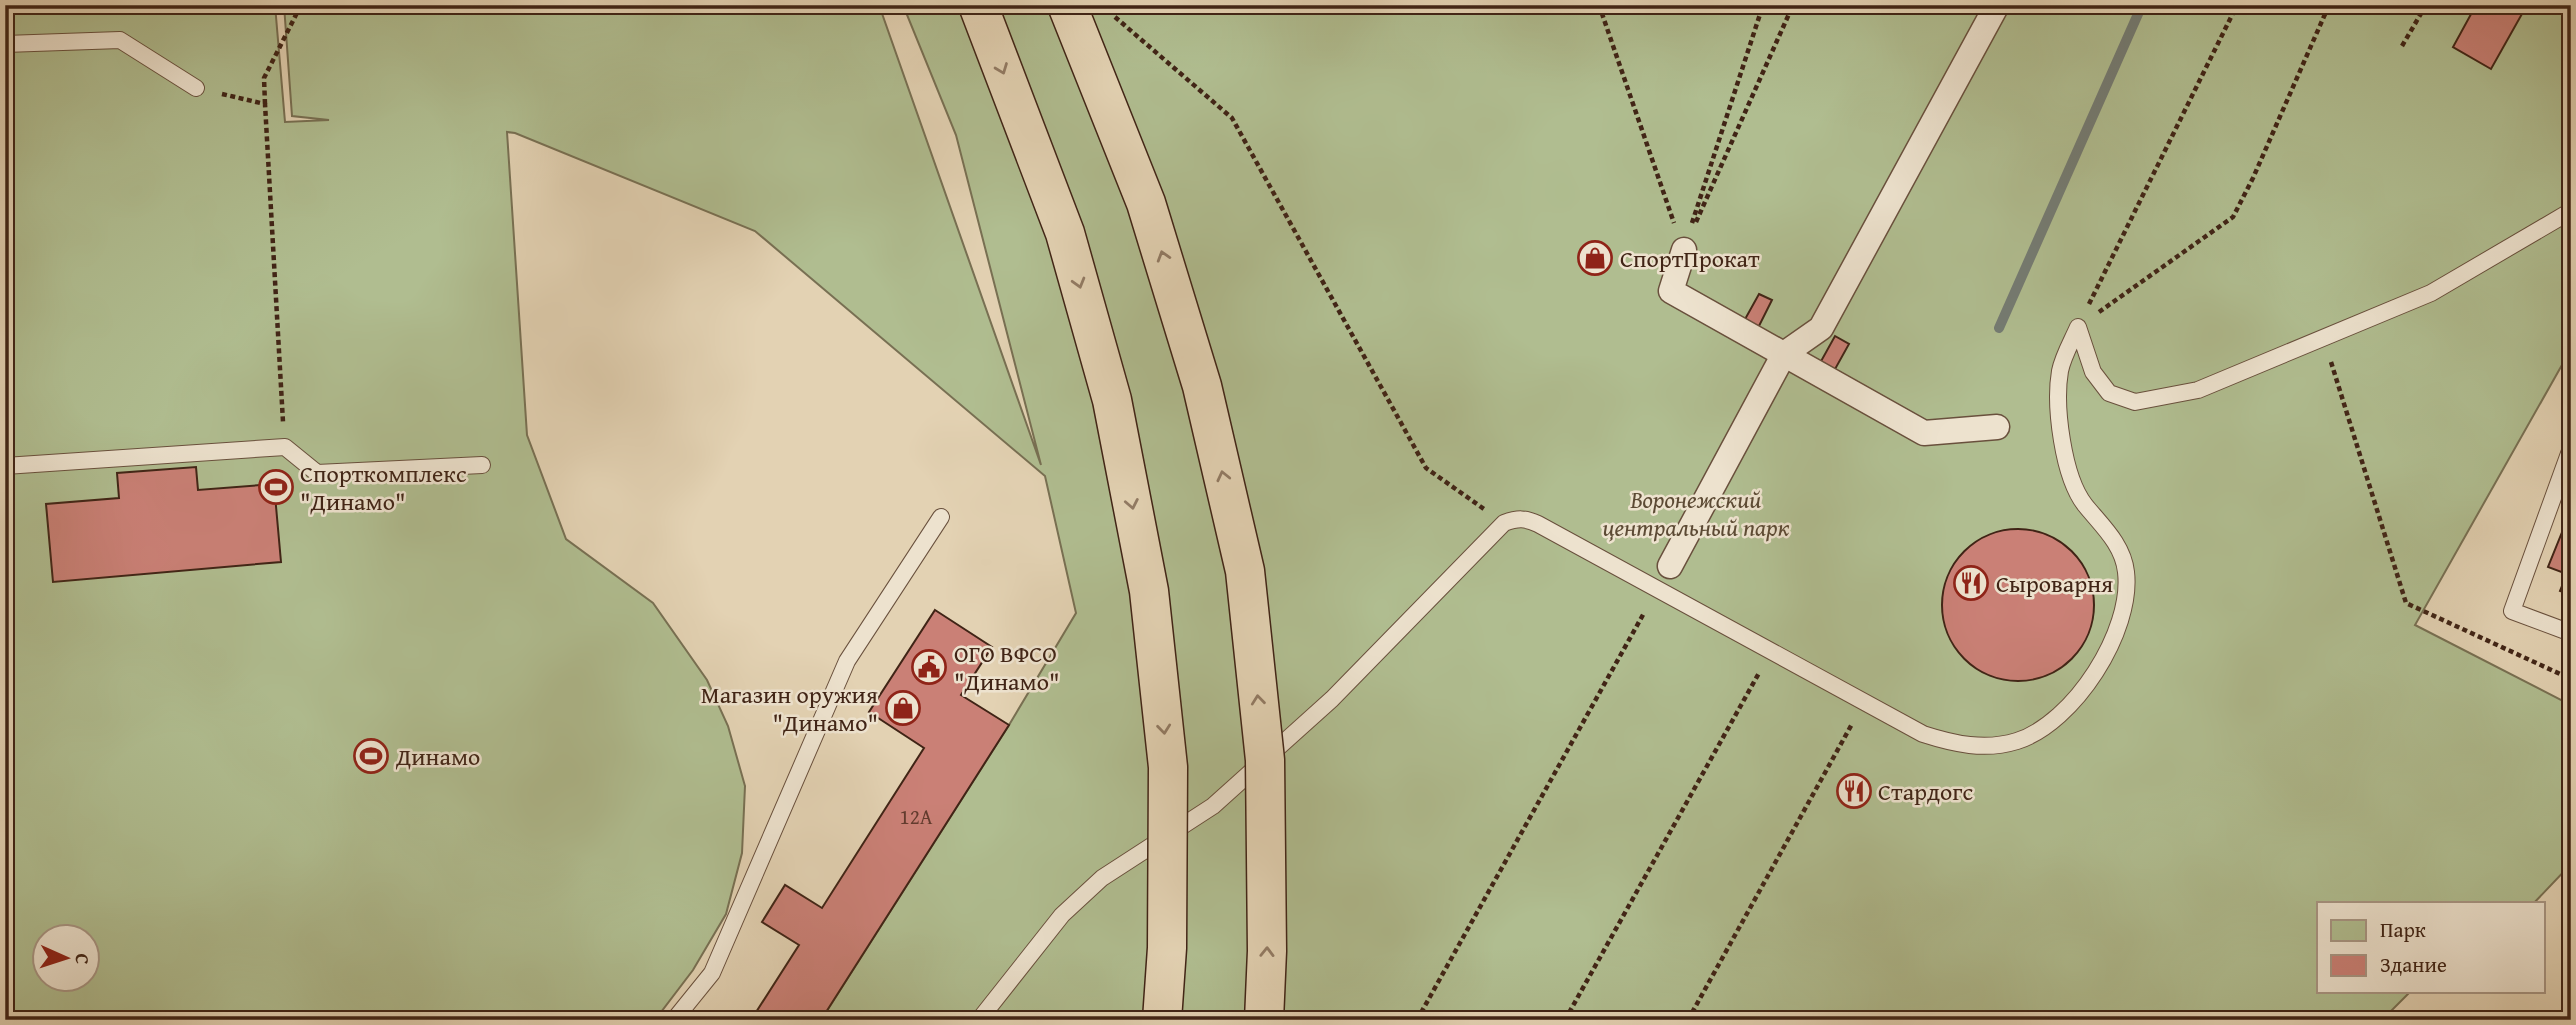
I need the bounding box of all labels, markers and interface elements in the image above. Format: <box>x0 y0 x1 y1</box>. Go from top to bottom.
one-way arrow <box>994 62 1008 74</box>
shop icon: СпортПрокат <box>1576 239 1614 277</box>
place label: СпортПрокат <box>1620 241 1760 276</box>
one-way arrow <box>1156 251 1171 263</box>
one-way arrow <box>1071 277 1085 289</box>
place label: Спорткомплекс "Динамо" <box>300 456 467 519</box>
sports icon: Спорткомплекс "Динамо" <box>257 468 295 506</box>
one-way arrow <box>1217 470 1231 482</box>
park label: Воронежский центральный парк <box>1602 482 1790 545</box>
one-way arrow <box>1124 498 1139 510</box>
restaurant icon: Сыроварня <box>1952 564 1990 602</box>
place label: Сыроварня <box>1996 566 2113 601</box>
place label: ОГО ВФСО "Динамо" <box>954 636 1059 699</box>
public building icon: ОГО ВФСО "Динамо" <box>910 648 948 686</box>
place label: Магазин оружия "Динамо" <box>701 677 878 740</box>
shop icon: Магазин оружия "Динамо" <box>884 689 922 727</box>
one-way arrow <box>1251 694 1266 706</box>
one-way arrow <box>1156 723 1171 735</box>
sports icon: Динамо <box>352 737 390 775</box>
place label: Динамо <box>395 739 480 774</box>
restaurant icon: Стардогс <box>1835 772 1873 810</box>
place label: Стардогс <box>1878 774 1973 809</box>
house number: 12А <box>900 801 933 832</box>
legend <box>2317 902 2544 993</box>
text: Парк <box>2380 914 2426 945</box>
north arrow <box>32 923 102 993</box>
one-way arrow <box>1259 946 1275 956</box>
text: Здание <box>2380 949 2447 980</box>
text: С <box>69 953 97 965</box>

